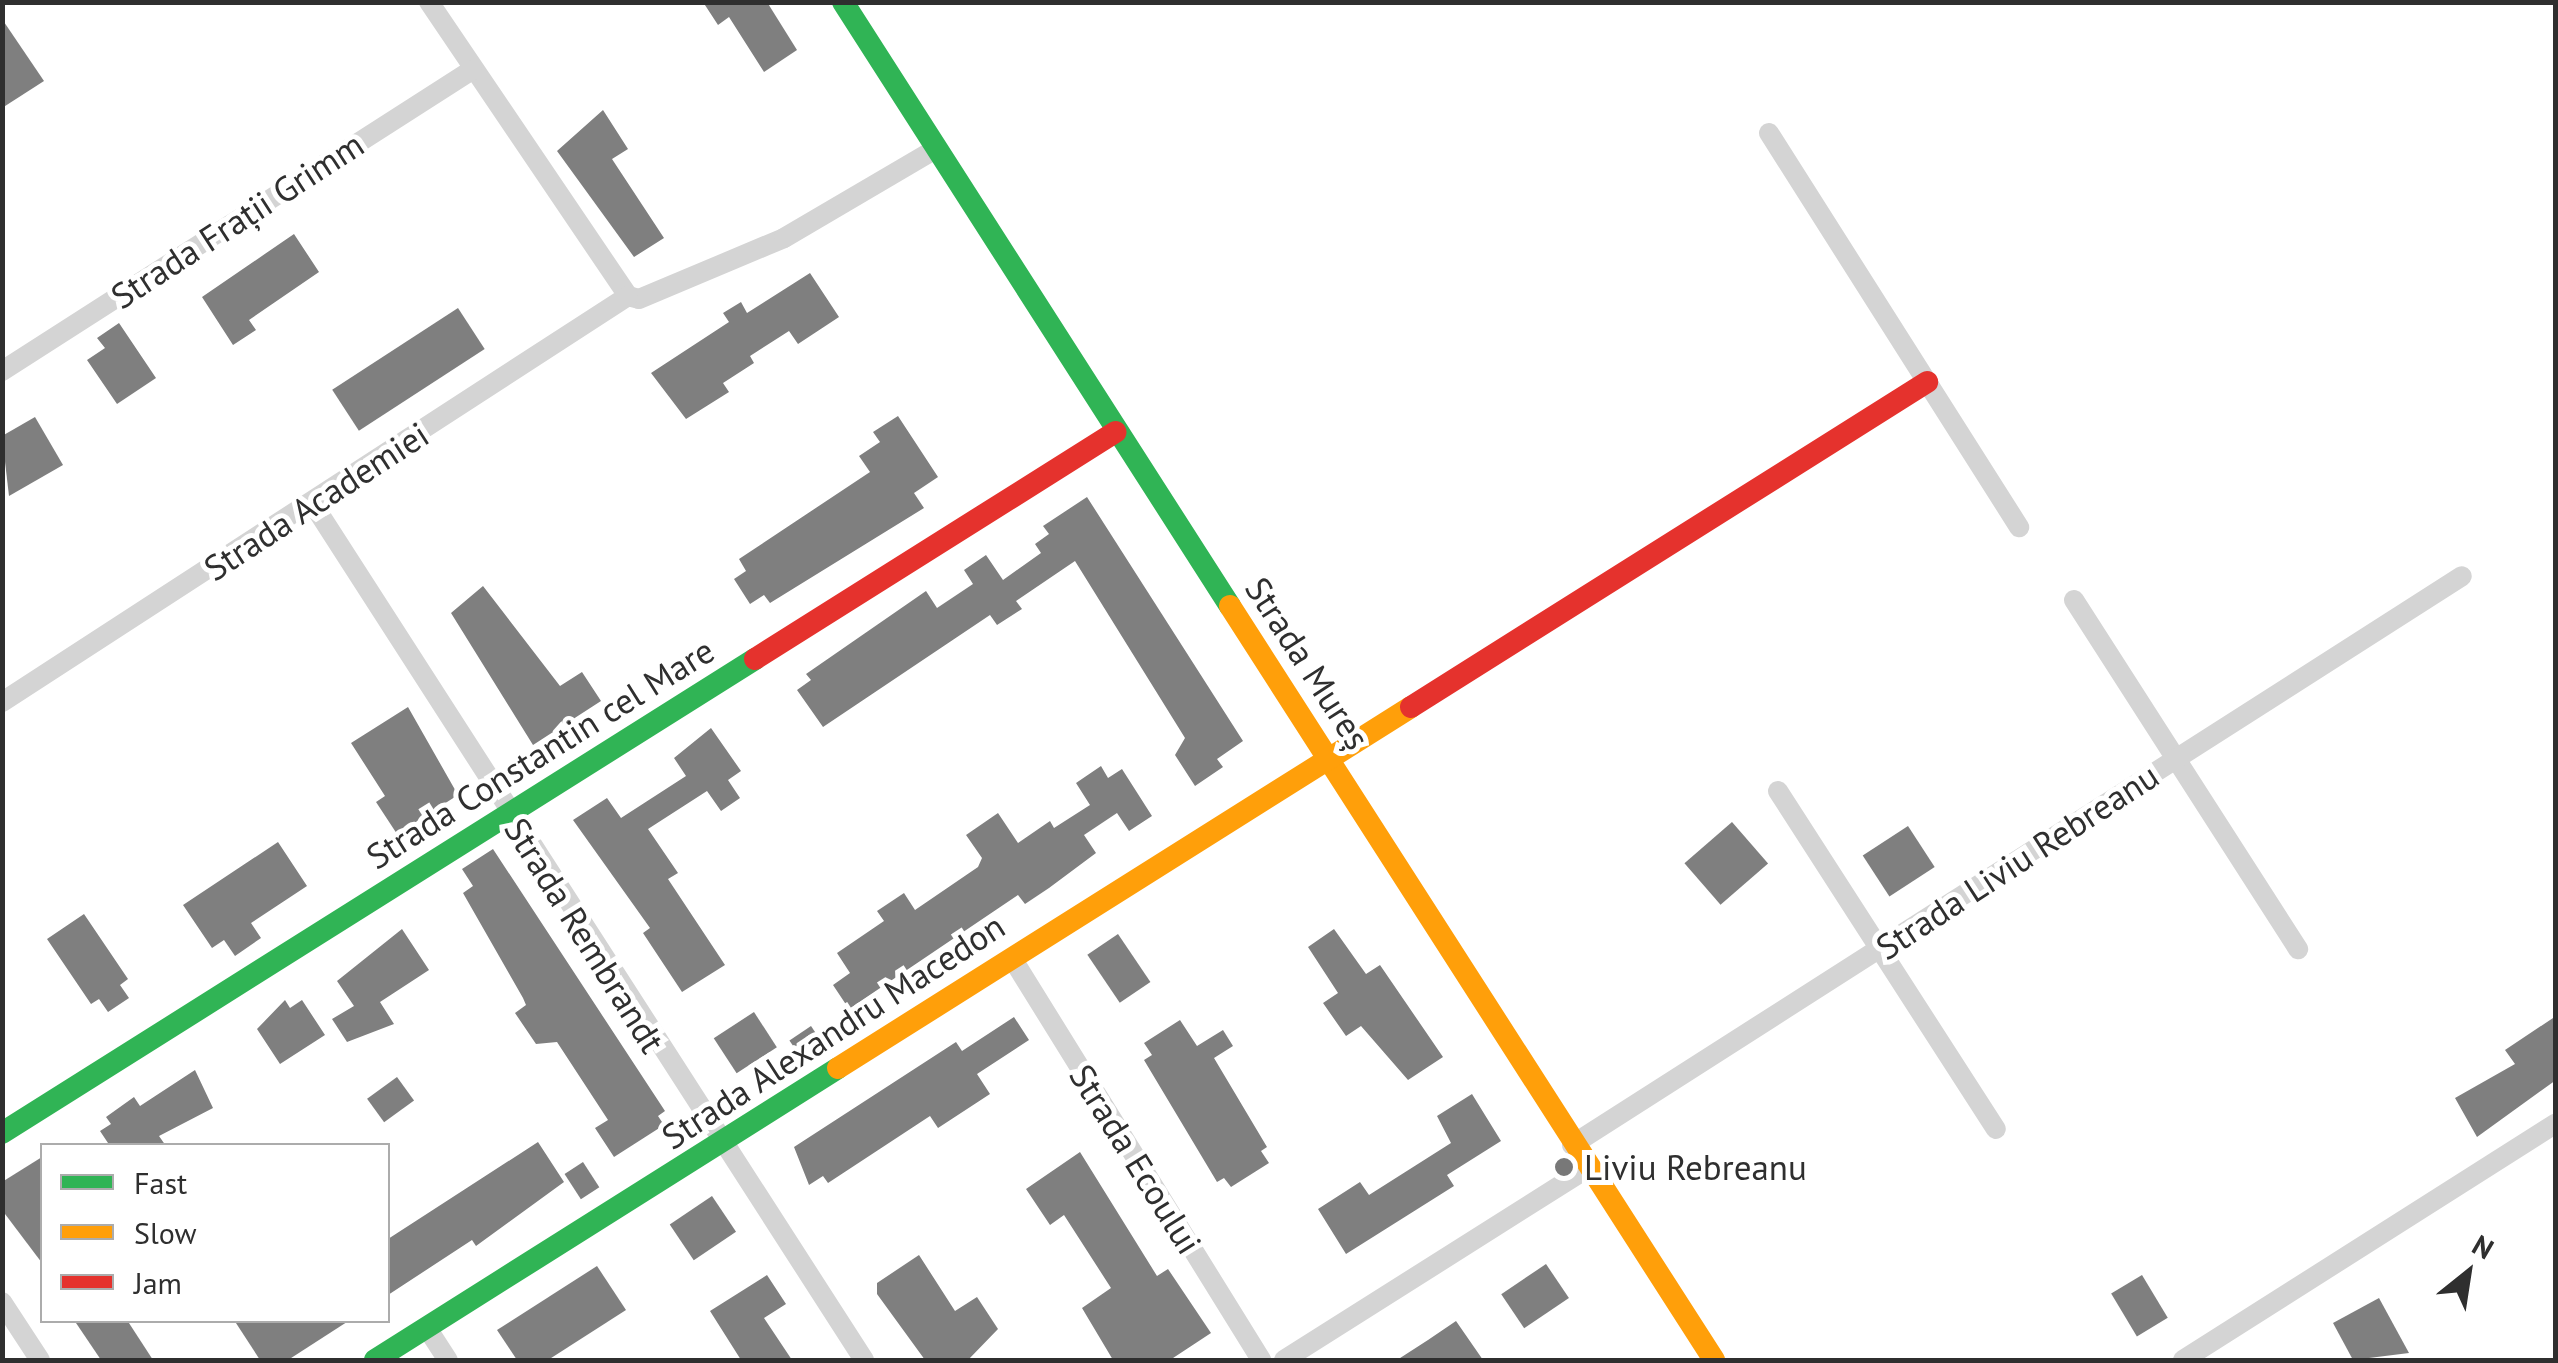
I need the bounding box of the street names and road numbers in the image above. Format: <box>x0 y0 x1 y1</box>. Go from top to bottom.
street label: Strada Frații Grimm <box>103 123 371 317</box>
street label: Strada Academiei <box>196 413 436 589</box>
street label: Strada Mureș <box>1237 569 1379 757</box>
street label: Strada Constantin cel Mare <box>358 629 722 877</box>
street label: Strada Liviu Rebreanu <box>1868 754 2166 968</box>
street label: Strada Rembrandt <box>496 810 674 1060</box>
street label: Strada Alexandru Macedon <box>653 904 1013 1158</box>
street label: Strada Ecoului <box>1061 1057 1211 1261</box>

